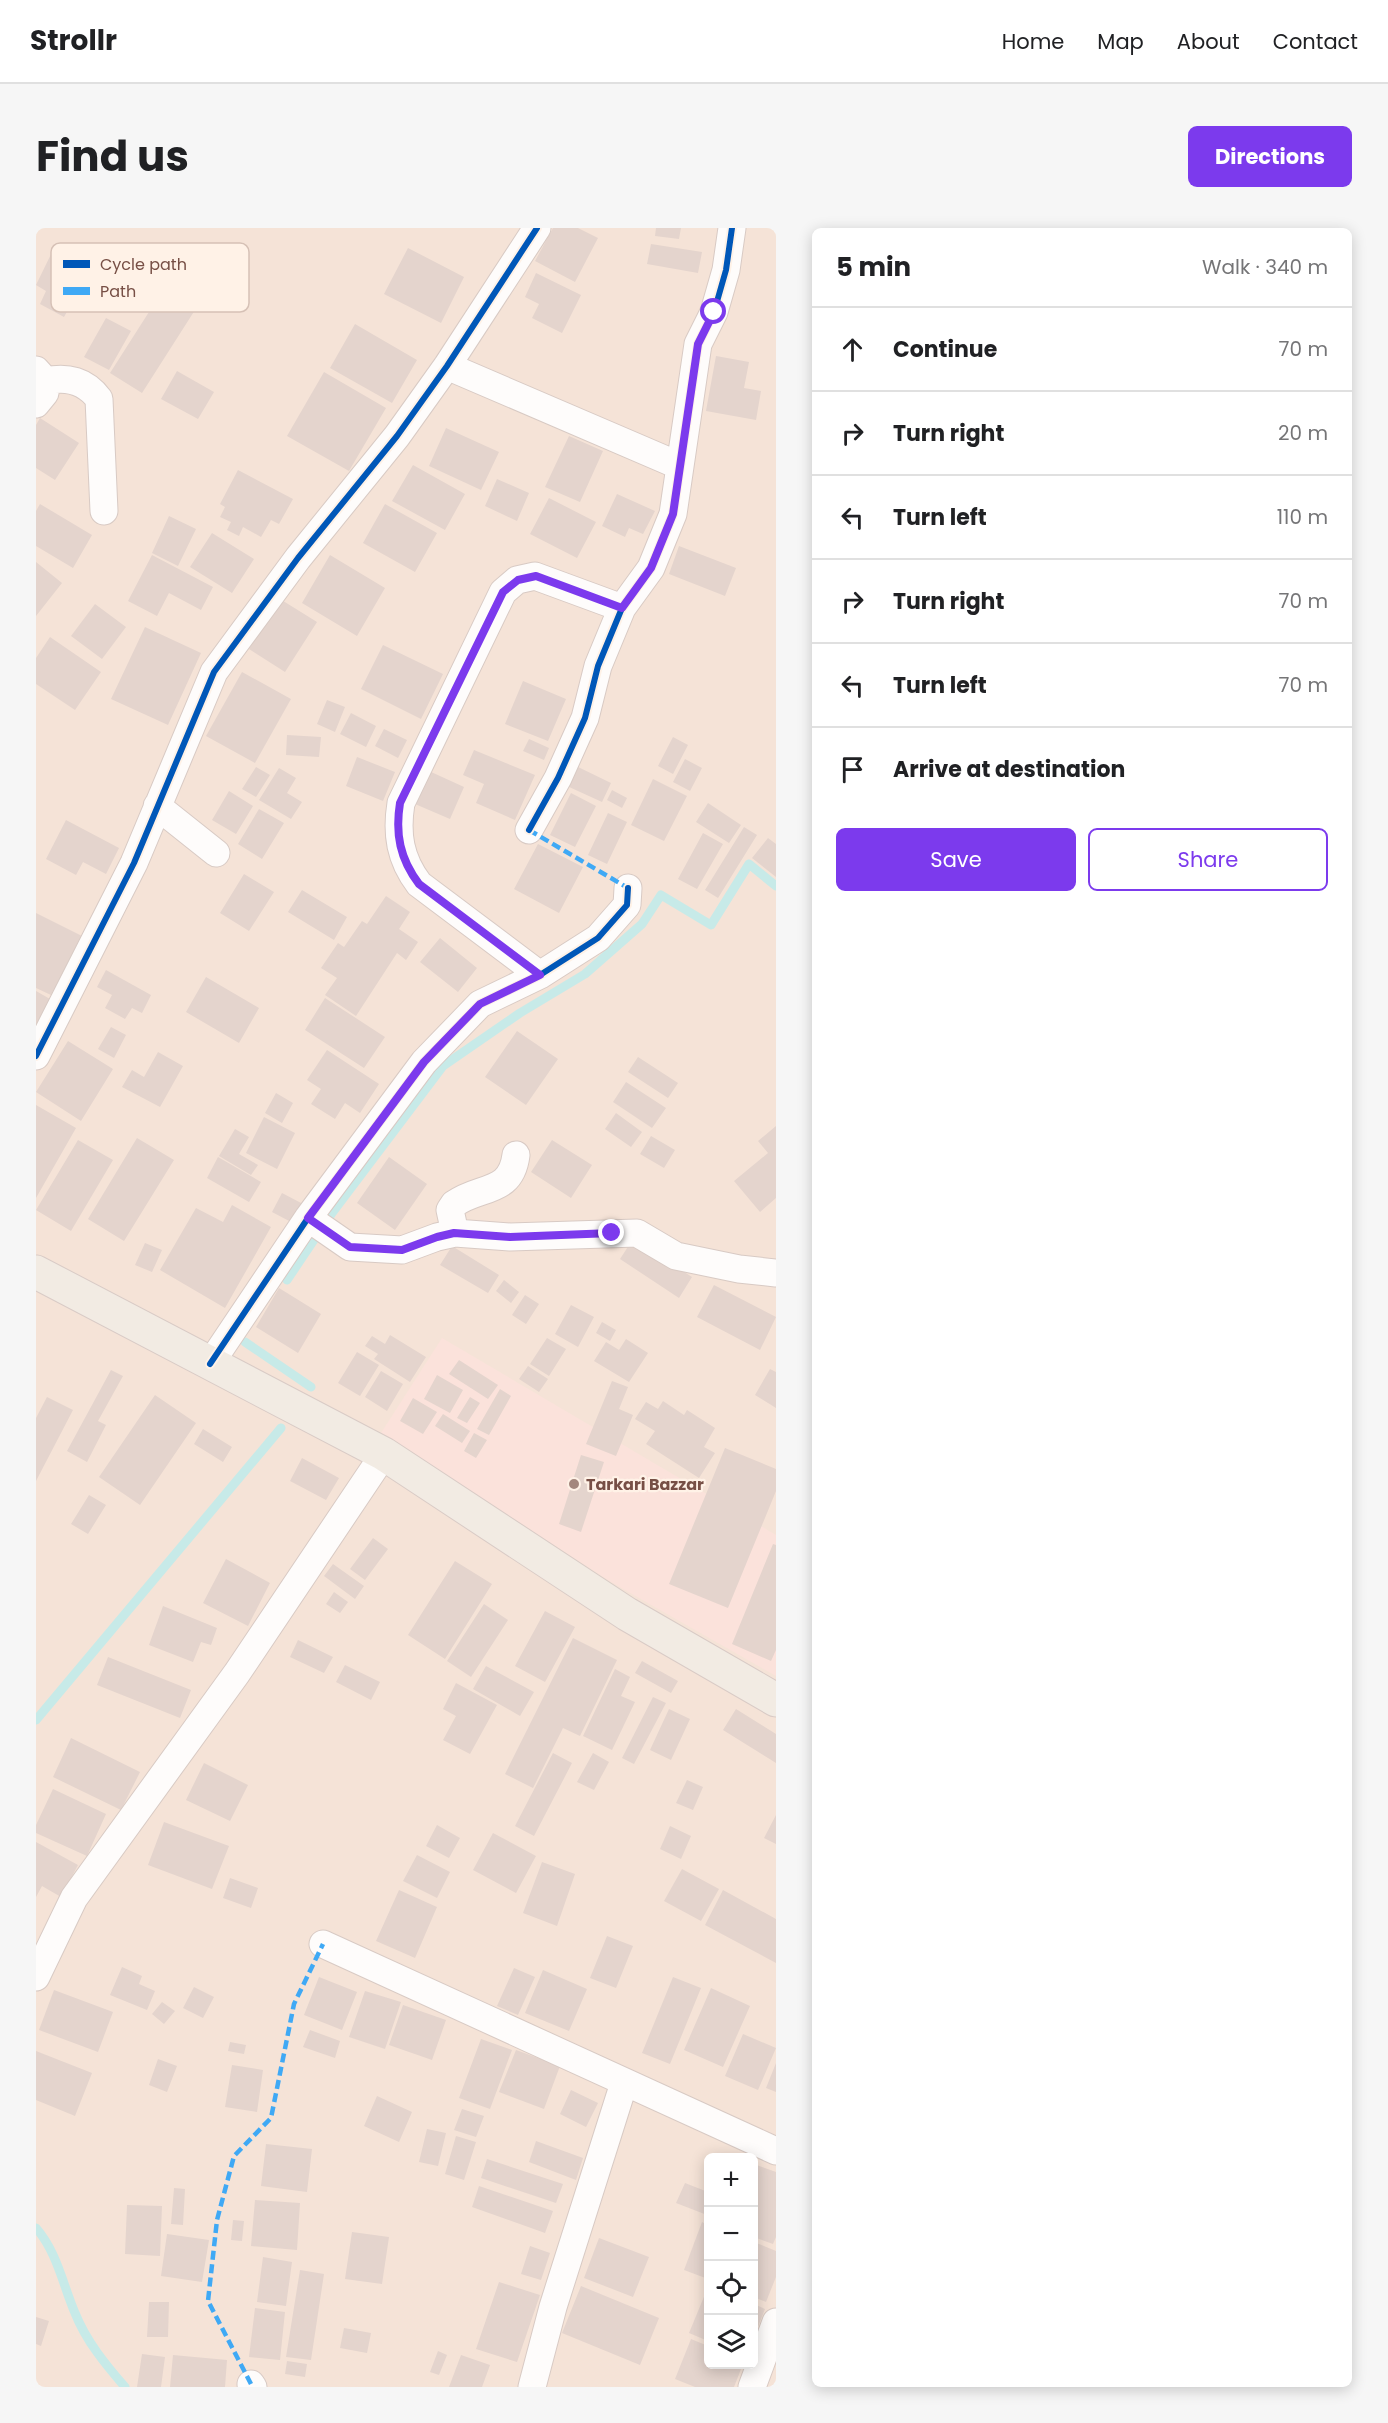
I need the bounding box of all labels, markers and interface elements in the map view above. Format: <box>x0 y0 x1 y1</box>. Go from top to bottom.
text: Strollr <box>30 21 117 60</box>
text: Home <box>1002 27 1064 56</box>
text: Map <box>1097 27 1144 56</box>
text: About <box>1177 27 1240 56</box>
text: Contact <box>1273 27 1358 56</box>
button: Directions <box>1188 126 1352 187</box>
text: Find us <box>36 127 189 186</box>
legend <box>51 243 249 312</box>
text: 5 min <box>836 249 911 285</box>
text: Cycle path <box>100 253 187 276</box>
text: Walk · 340 m <box>1202 253 1328 281</box>
text: Path <box>100 280 136 303</box>
route start <box>700 298 726 324</box>
icon: ahead <box>836 333 869 366</box>
text: Continue <box>893 334 997 365</box>
text: 70 m <box>1279 335 1328 363</box>
icon: right <box>836 417 869 450</box>
text: Turn right <box>893 418 1004 449</box>
text: 20 m <box>1278 419 1328 447</box>
icon: left <box>836 501 869 534</box>
text: Turn left <box>893 502 987 533</box>
text: 110 m <box>1277 503 1328 531</box>
icon: right <box>836 585 869 618</box>
text: Turn right <box>893 586 1004 617</box>
text: 70 m <box>1279 587 1328 615</box>
icon: left <box>836 669 869 702</box>
text: Turn left <box>893 670 987 701</box>
text: 70 m <box>1279 671 1328 699</box>
icon: arrive <box>836 753 869 786</box>
text: Arrive at destination <box>893 754 1125 785</box>
button: Save <box>836 828 1076 891</box>
button: Share <box>1088 828 1328 891</box>
route end <box>598 1219 624 1245</box>
place label: Tarkari Bazzar <box>586 1473 704 1496</box>
marker: Tarkari Bazzar <box>567 1477 581 1491</box>
map controls <box>704 2153 758 2369</box>
button: + <box>704 2153 758 2207</box>
button: − <box>704 2207 758 2261</box>
button: locate <box>704 2261 758 2315</box>
button: layers <box>704 2315 758 2369</box>

